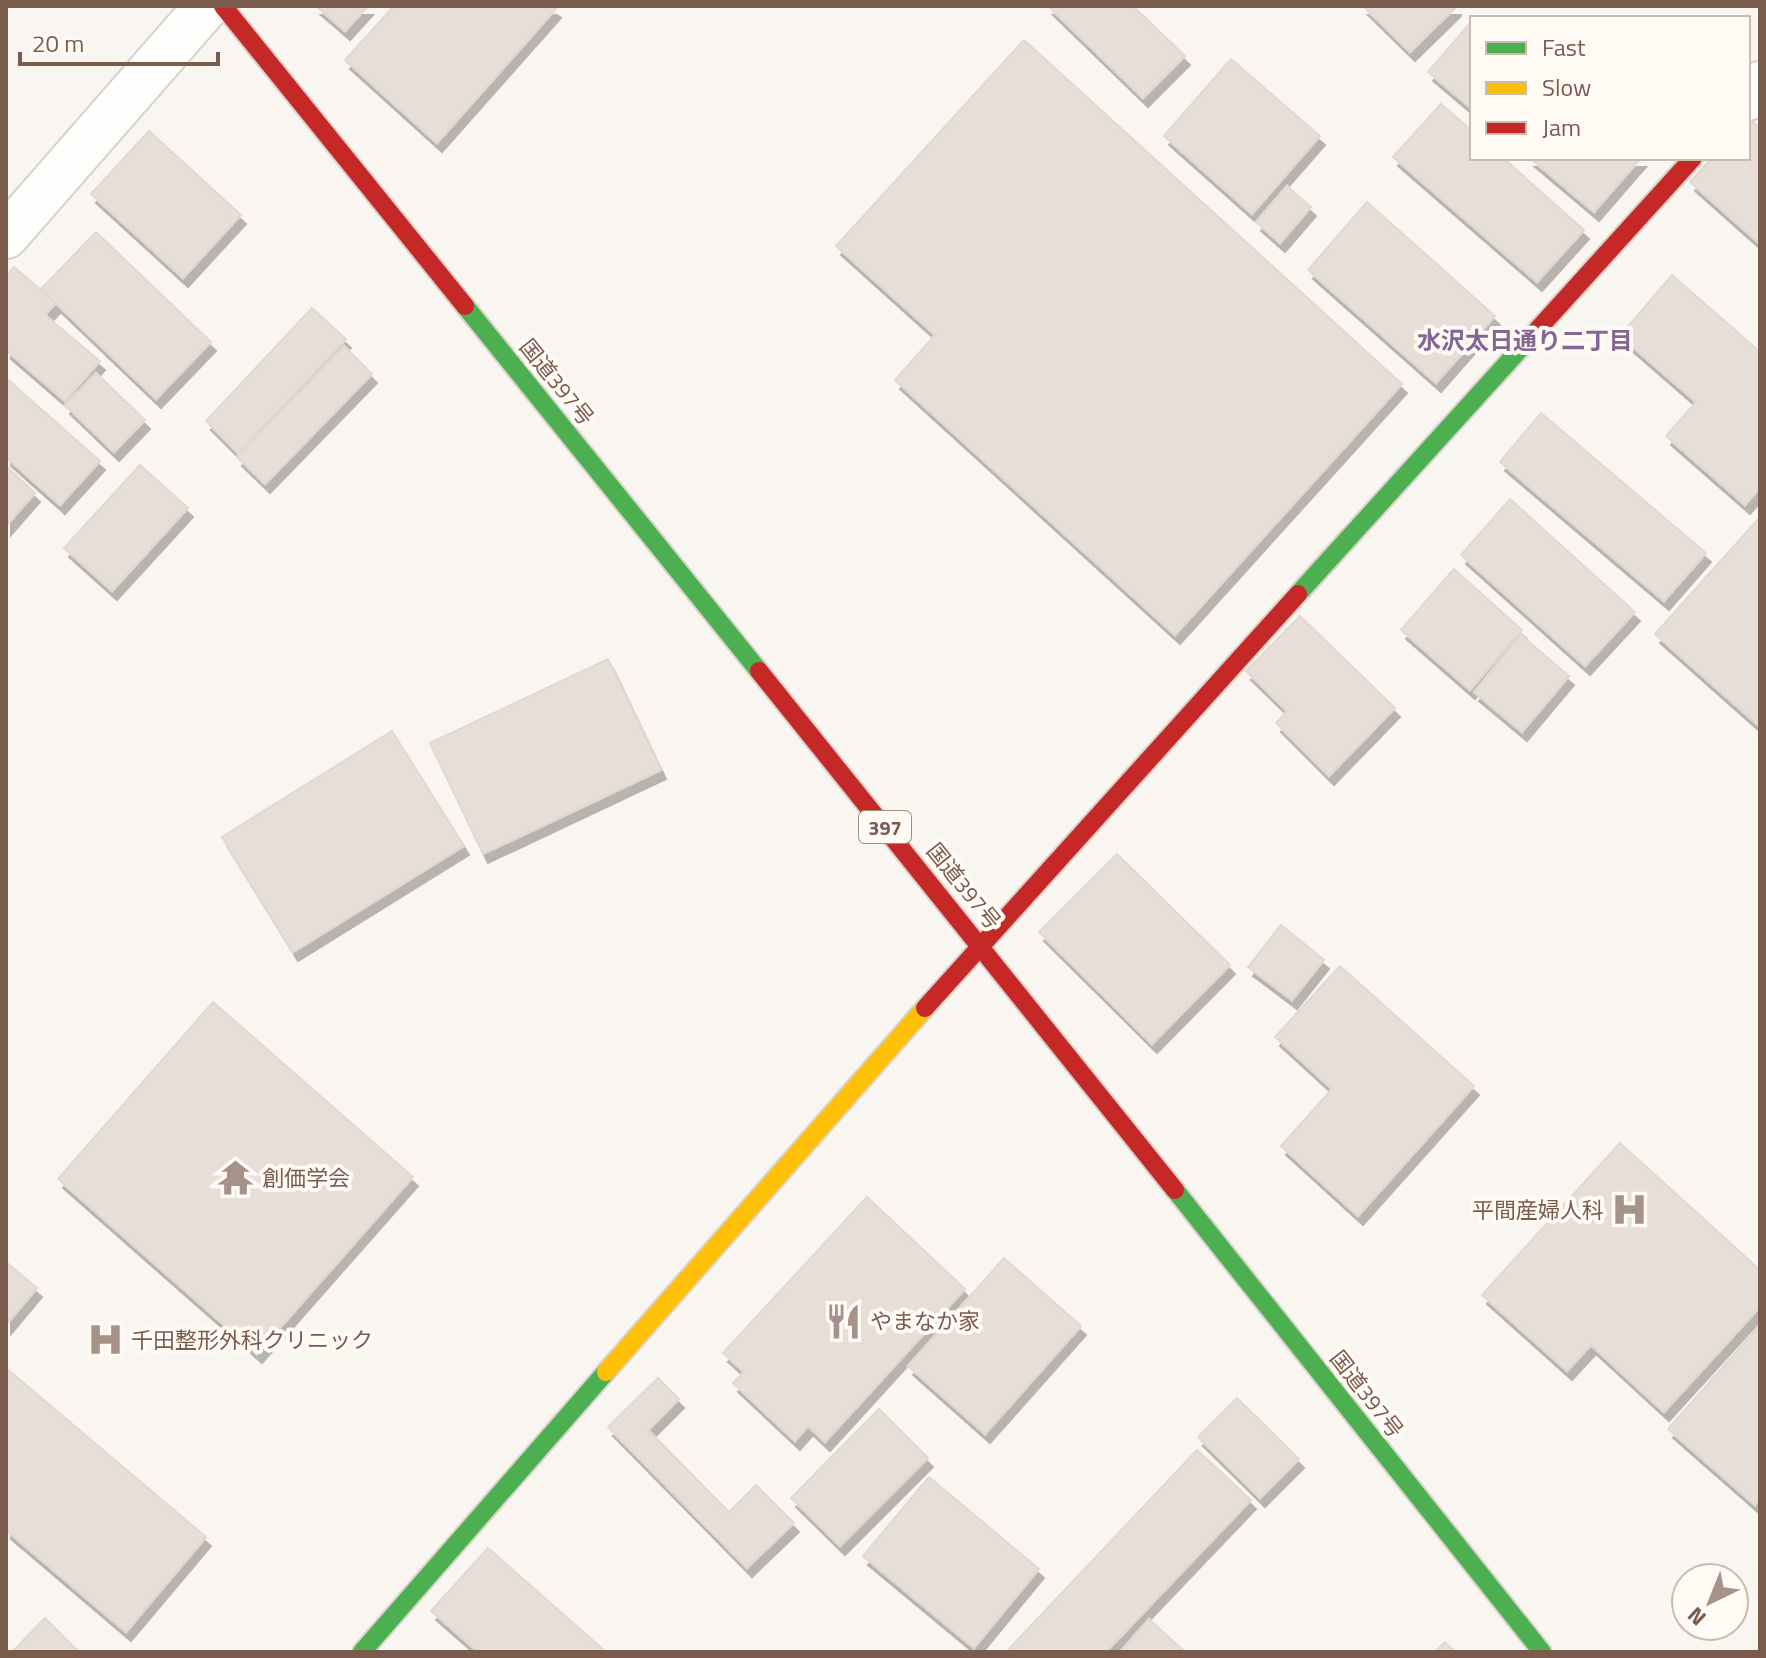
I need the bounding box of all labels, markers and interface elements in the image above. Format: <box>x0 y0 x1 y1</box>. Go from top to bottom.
scale bar <box>20 16 218 66</box>
legend <box>1470 16 1750 160</box>
text: 20 m <box>32 25 84 61</box>
text: Fast <box>1542 29 1586 65</box>
text: Slow <box>1542 69 1591 105</box>
text: Jam <box>1542 109 1581 145</box>
district label: 水沢太日通り二丁目 <box>1417 322 1633 358</box>
street label: 国道397号 <box>511 331 603 433</box>
road number: 397 <box>859 811 911 843</box>
street label: 国道397号 <box>918 835 1010 937</box>
temple icon: 創価学会 <box>217 1159 255 1197</box>
place label: 創価学会 <box>262 1161 350 1195</box>
hospital icon: 平間産婦人科 <box>1611 1191 1649 1229</box>
place label: 平間産婦人科 <box>1472 1193 1604 1227</box>
restaurant icon: やまなか家 <box>825 1302 863 1340</box>
place label: やまなか家 <box>870 1304 980 1338</box>
hospital icon: 千田整形外科クリニック <box>86 1321 124 1359</box>
place label: 千田整形外科クリニック <box>131 1323 373 1357</box>
street label: 国道397号 <box>1322 1343 1412 1445</box>
north arrow <box>1670 1562 1750 1642</box>
text: N <box>1679 1599 1714 1634</box>

